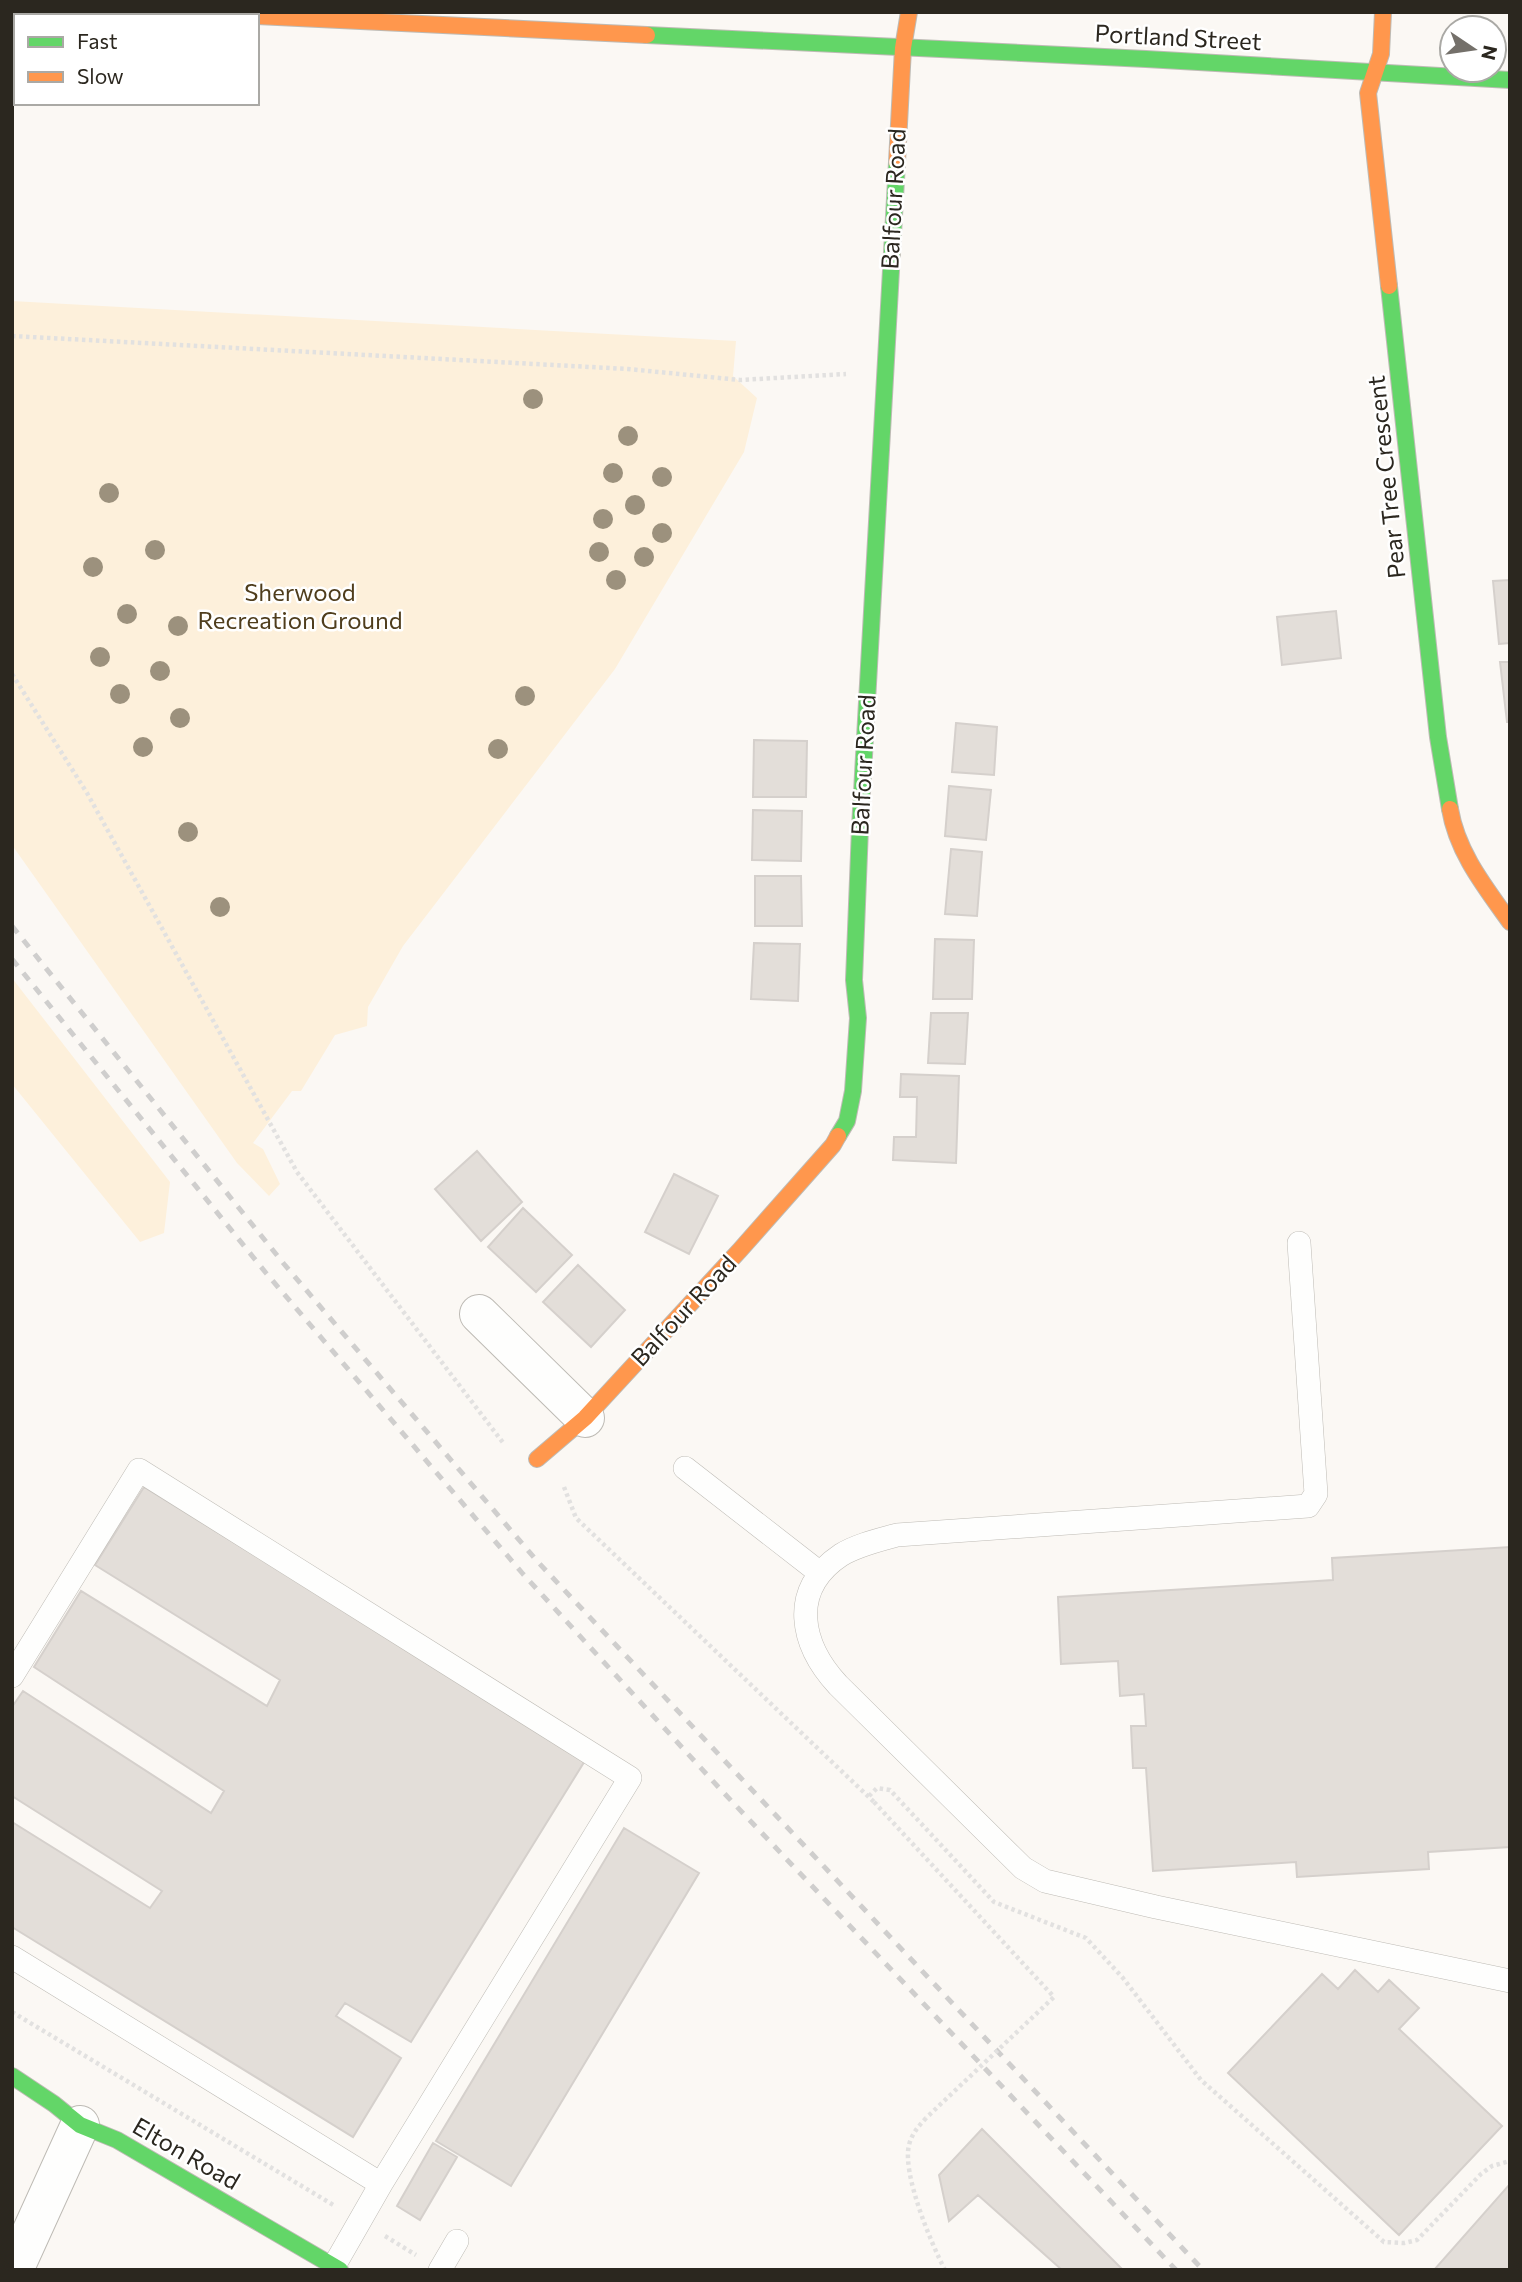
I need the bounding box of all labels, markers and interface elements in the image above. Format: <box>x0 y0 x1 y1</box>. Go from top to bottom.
legend <box>14 14 259 105</box>
north arrow <box>1438 14 1508 84</box>
street label: Portland Street <box>1094 18 1262 55</box>
text: Fast <box>77 28 118 53</box>
text: N <box>1477 43 1503 62</box>
text: Slow <box>77 63 124 88</box>
street label: Balfour Road <box>874 128 911 270</box>
street label: Pear Tree Crescent <box>1360 374 1411 580</box>
park label: Sherwood Recreation Ground <box>197 577 403 634</box>
street label: Balfour Road <box>844 694 881 836</box>
street label: Balfour Road <box>624 1249 742 1371</box>
street label: Elton Road <box>128 2110 245 2195</box>

